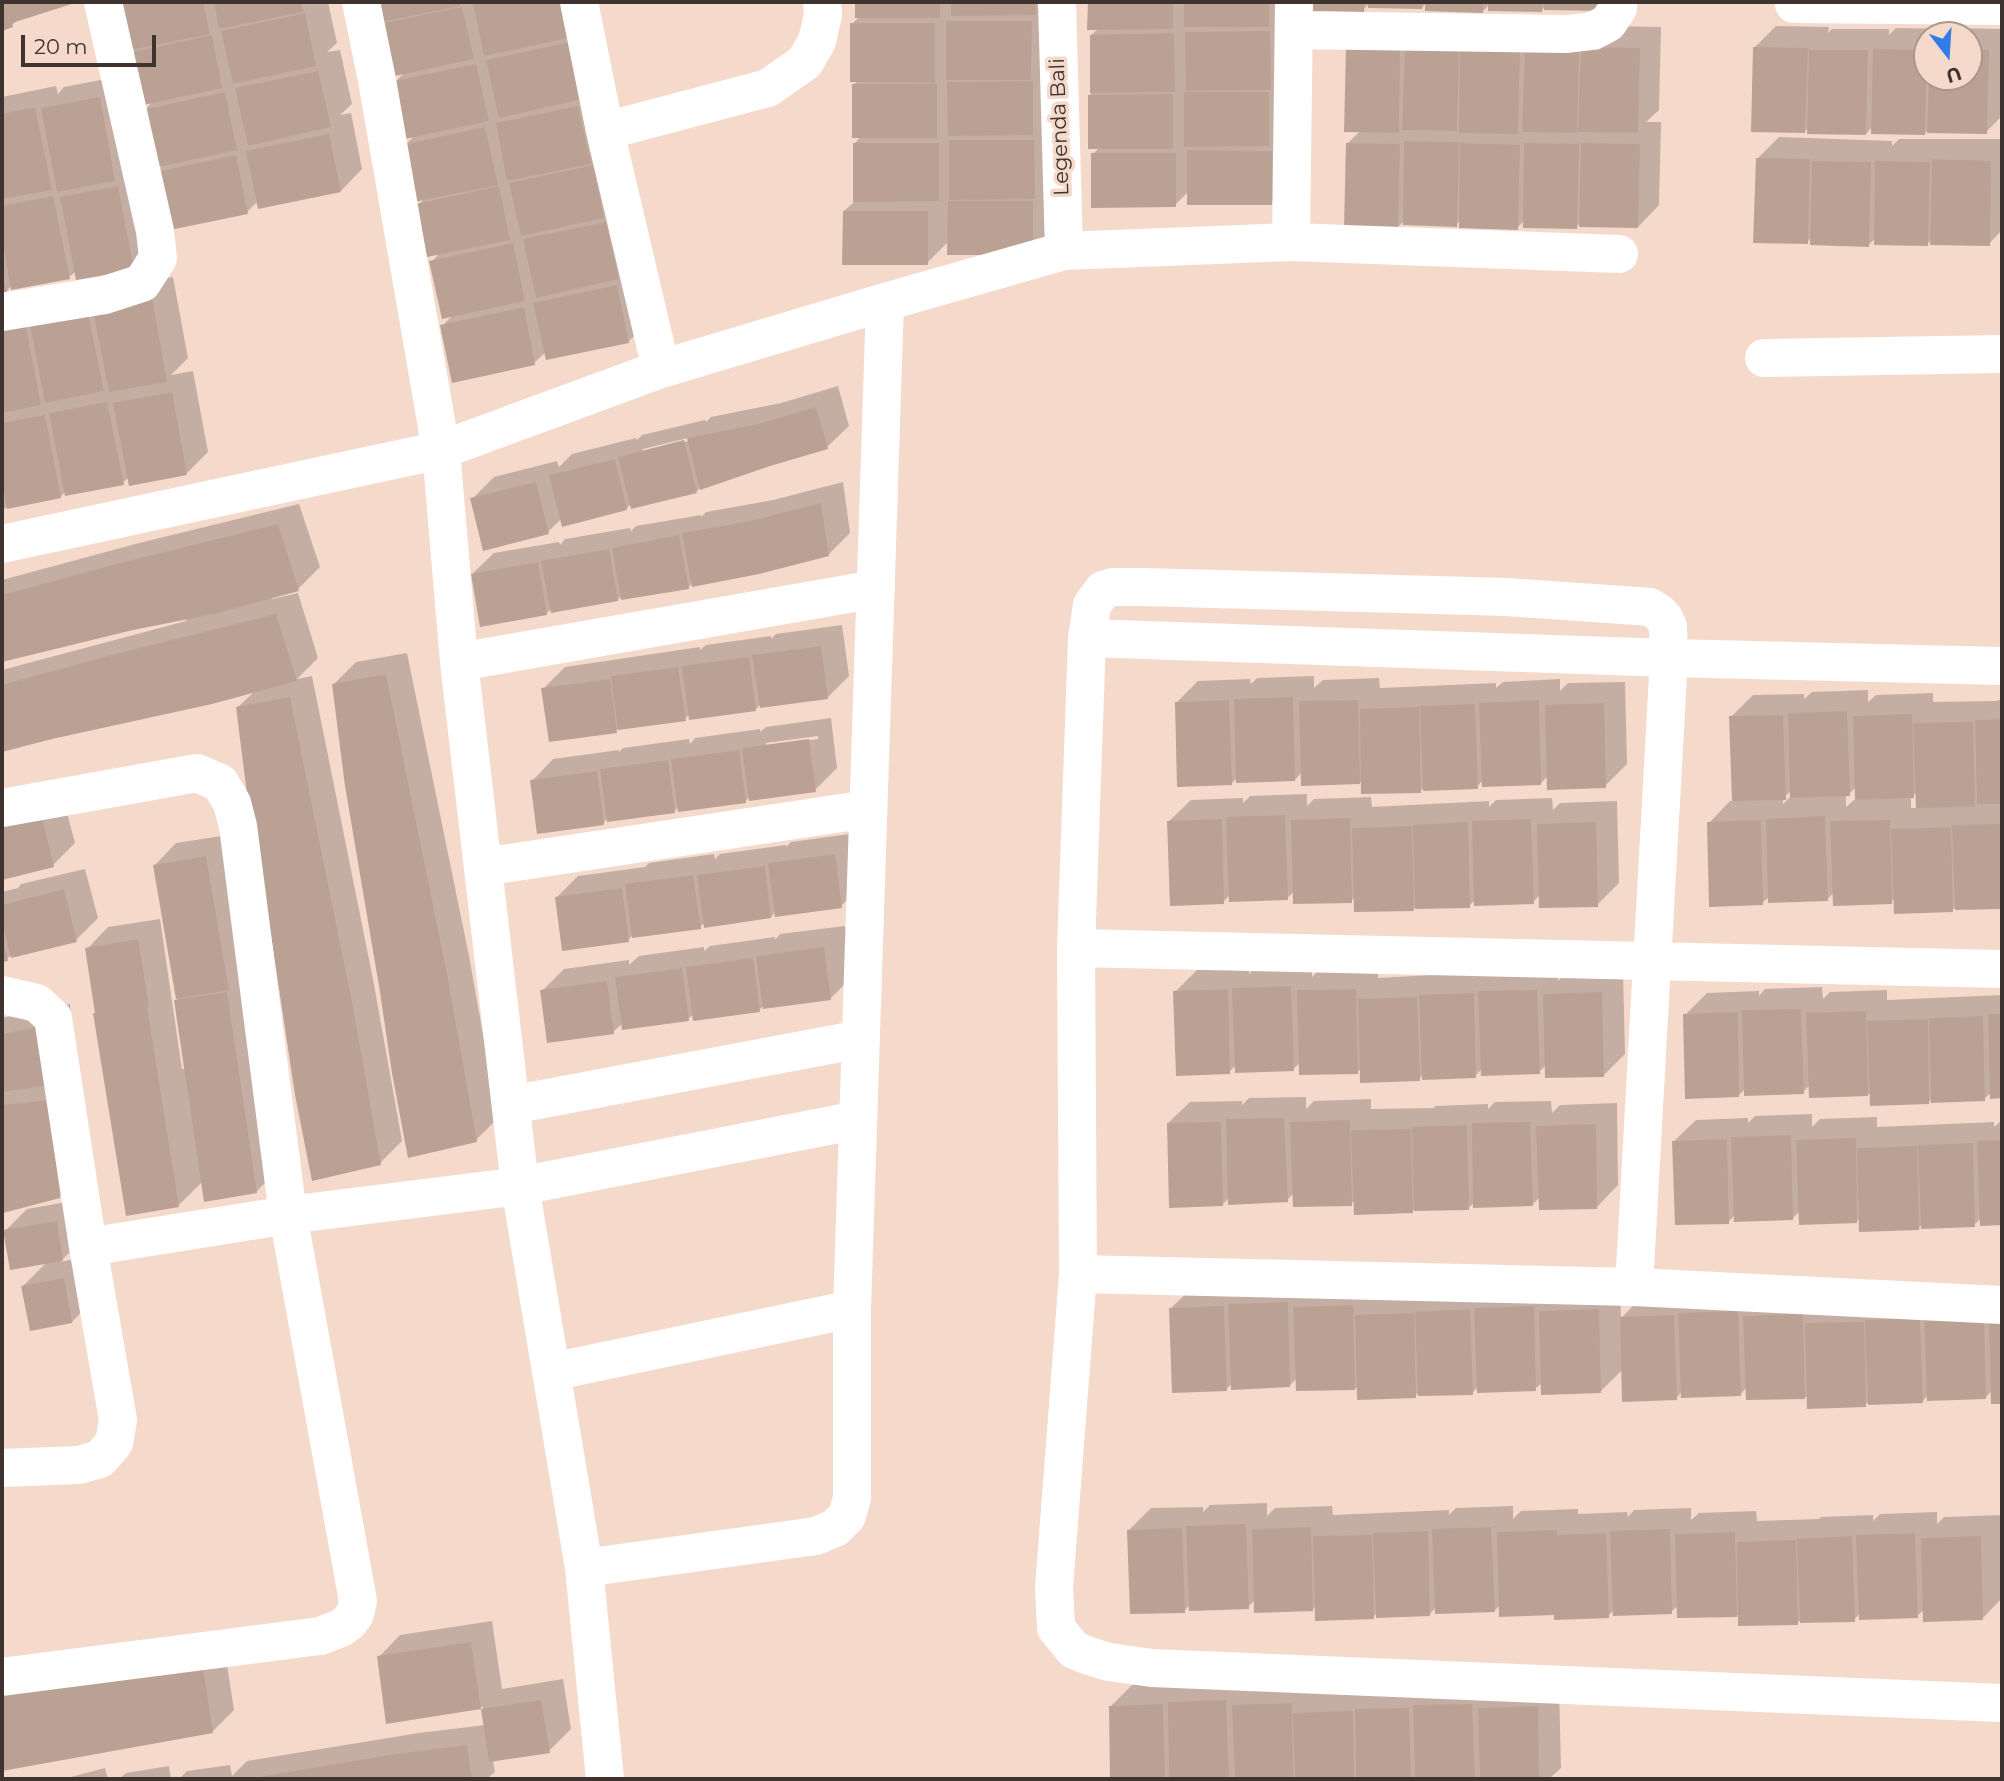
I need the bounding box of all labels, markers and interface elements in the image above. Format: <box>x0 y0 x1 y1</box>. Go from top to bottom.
scale bar <box>24 21 159 65</box>
north arrow <box>1913 21 1983 91</box>
text: 20 m <box>34 34 88 59</box>
street label: Legenda Bali <box>1045 58 1075 196</box>
text: U <box>1943 61 1964 88</box>

